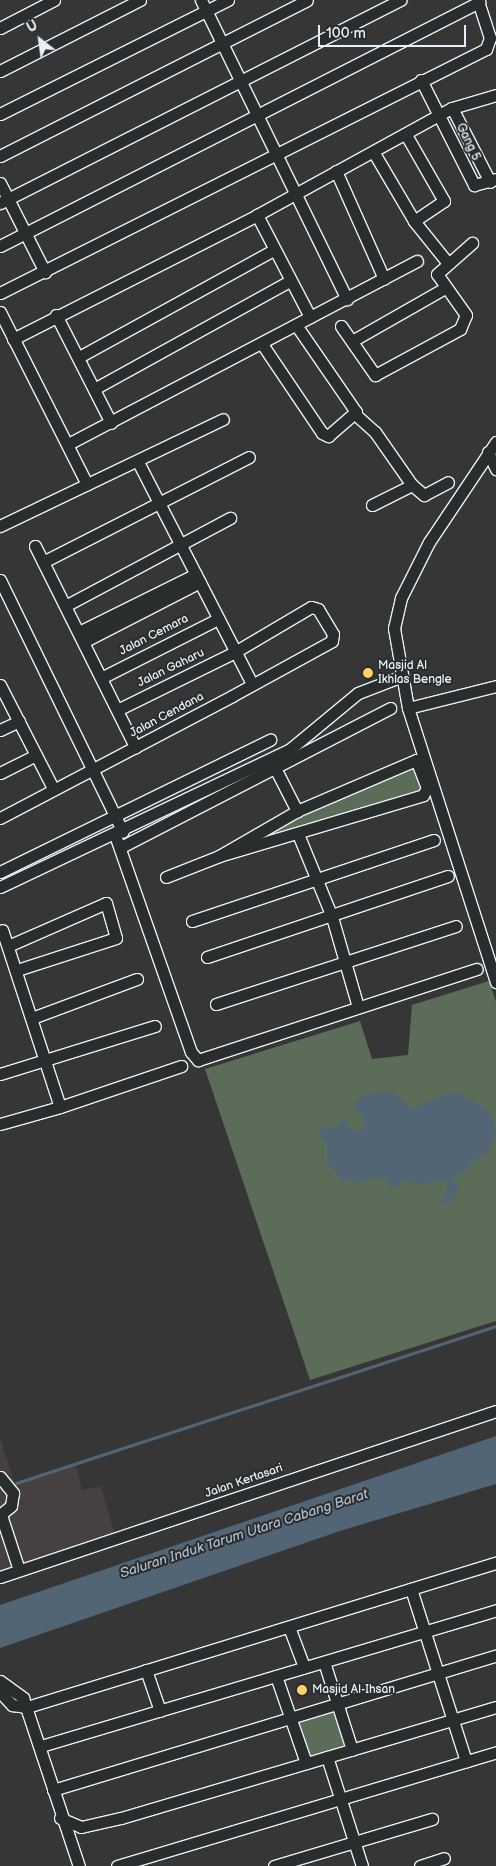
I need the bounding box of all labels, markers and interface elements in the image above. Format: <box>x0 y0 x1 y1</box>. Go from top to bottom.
north arrow <box>15 15 65 65</box>
scale bar <box>321 15 468 47</box>
text: U <box>24 17 41 36</box>
text: 100 m <box>326 24 366 43</box>
street label: Gang 5 <box>453 121 483 163</box>
street label: Jalan Cemara <box>117 611 191 659</box>
street label: Jalan Gaharu <box>135 646 207 690</box>
place label: Masjid Al Ikhlas Bengle <box>378 659 452 687</box>
marker: Masjid Al Ikhlas Bengle <box>362 667 374 679</box>
street label: Jalan Cendana <box>127 689 207 741</box>
street label: Jalan Kertasari <box>203 1461 285 1501</box>
water label: Saluran Induk Tarum Utara Cabang Barat <box>118 1486 370 1582</box>
place label: Masjid Al-Ihsan <box>312 1683 395 1697</box>
marker: Masjid Al-Ihsan <box>296 1684 308 1696</box>

